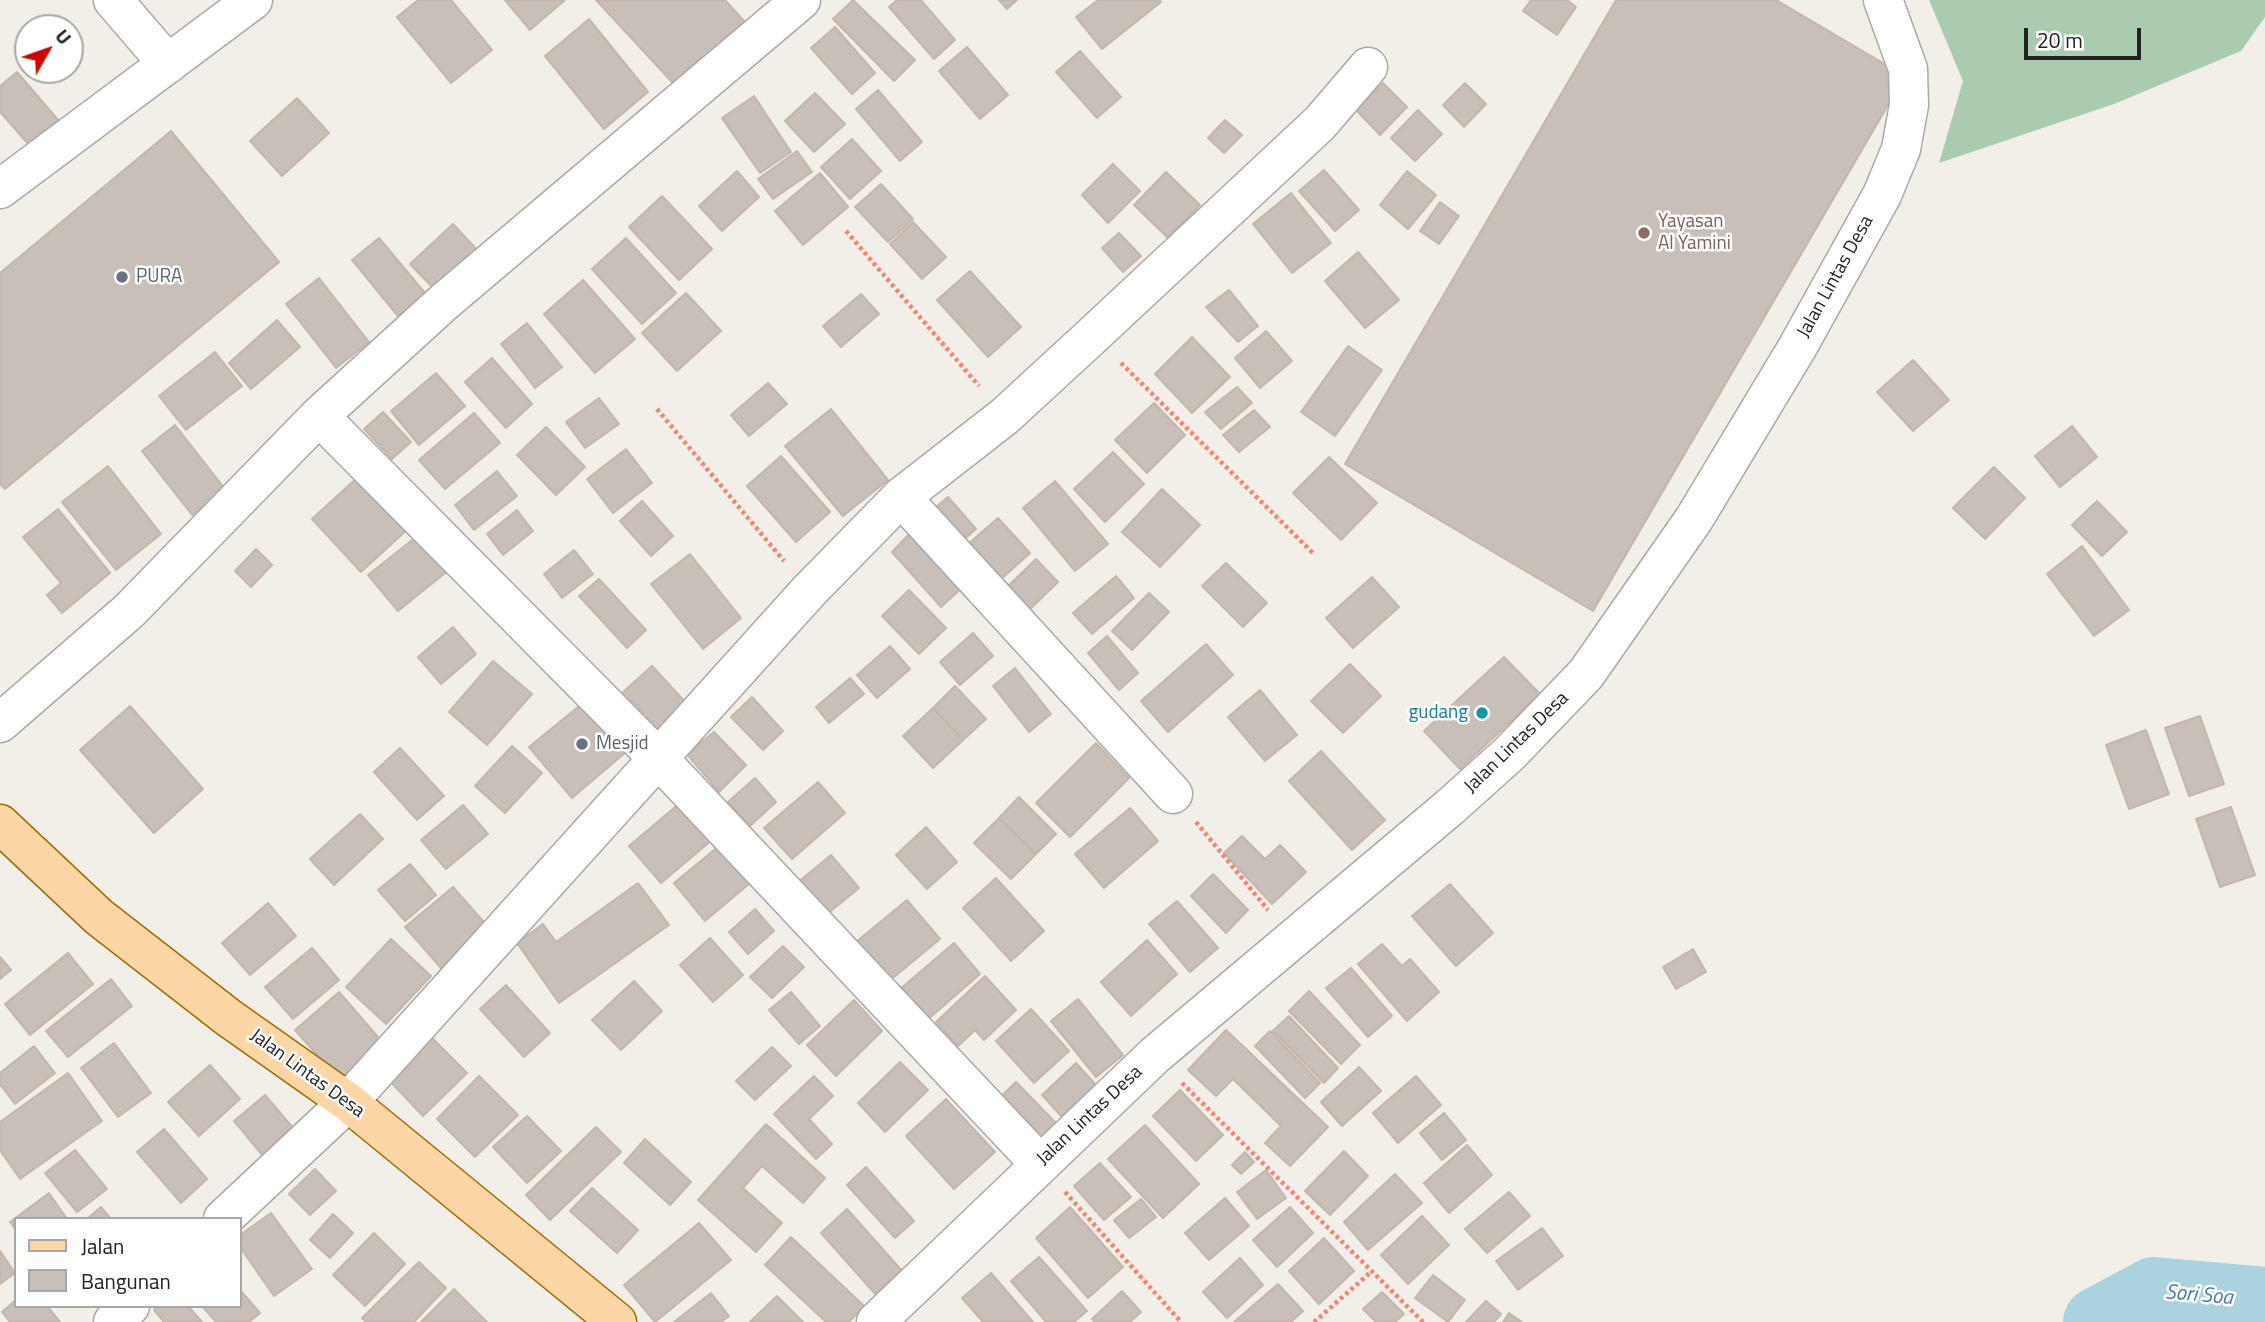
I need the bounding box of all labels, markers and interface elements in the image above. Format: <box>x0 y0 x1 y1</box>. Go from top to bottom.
north arrow <box>14 14 84 84</box>
scale bar <box>2027 14 2144 58</box>
text: U <box>49 22 79 51</box>
text: 20 m <box>2037 24 2083 56</box>
place label: Yayasan Al Yamini <box>1658 211 1731 255</box>
street label: Jalan Lintas Desa <box>1793 212 1879 342</box>
marker: Yayasan Al Yamini <box>1636 225 1652 241</box>
place label: PURA <box>136 266 182 288</box>
marker: PURA <box>114 269 130 285</box>
street label: Jalan Lintas Desa <box>1460 688 1574 798</box>
place label: gudang <box>1409 702 1468 724</box>
marker: gudang <box>1474 705 1490 721</box>
place label: Mesjid <box>596 733 649 755</box>
marker: Mesjid <box>574 736 590 752</box>
street label: Jalan Lintas Desa <box>245 1025 369 1123</box>
street label: Jalan Lintas Desa <box>1032 1061 1148 1171</box>
legend <box>14 1217 242 1308</box>
text: Jalan <box>81 1230 124 1262</box>
text: Bangunan <box>81 1265 171 1297</box>
water label: Sori Soa <box>2164 1280 2234 1312</box>

